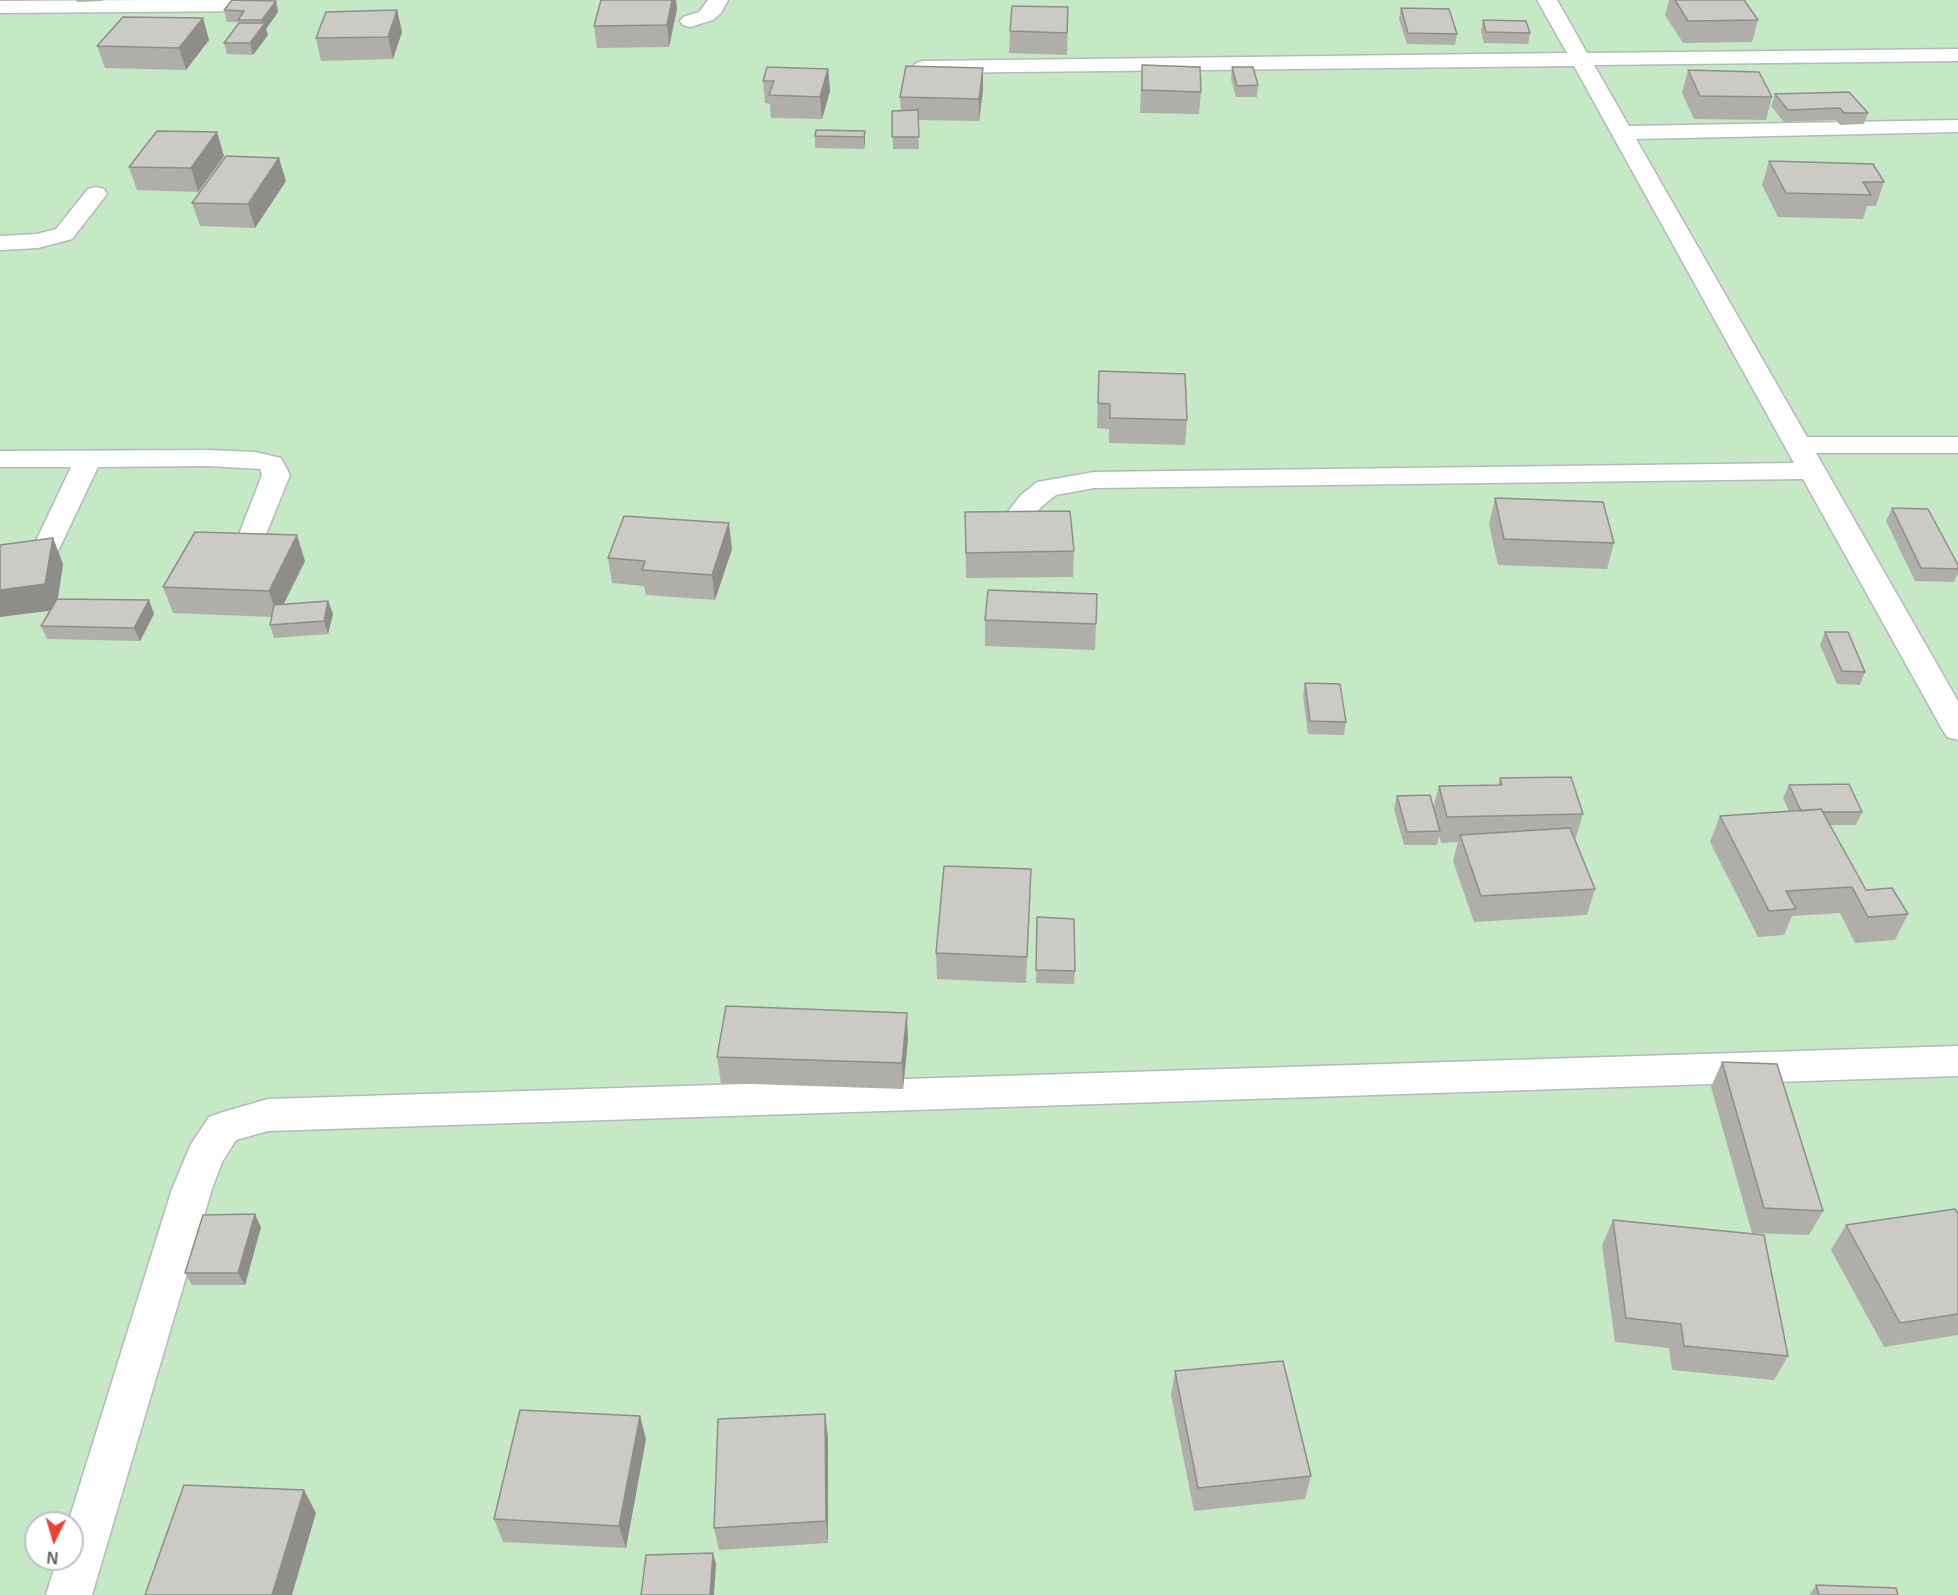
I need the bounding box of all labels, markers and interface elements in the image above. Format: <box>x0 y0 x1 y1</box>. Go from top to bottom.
north arrow <box>24 1511 84 1571</box>
text: N <box>46 1548 59 1566</box>

